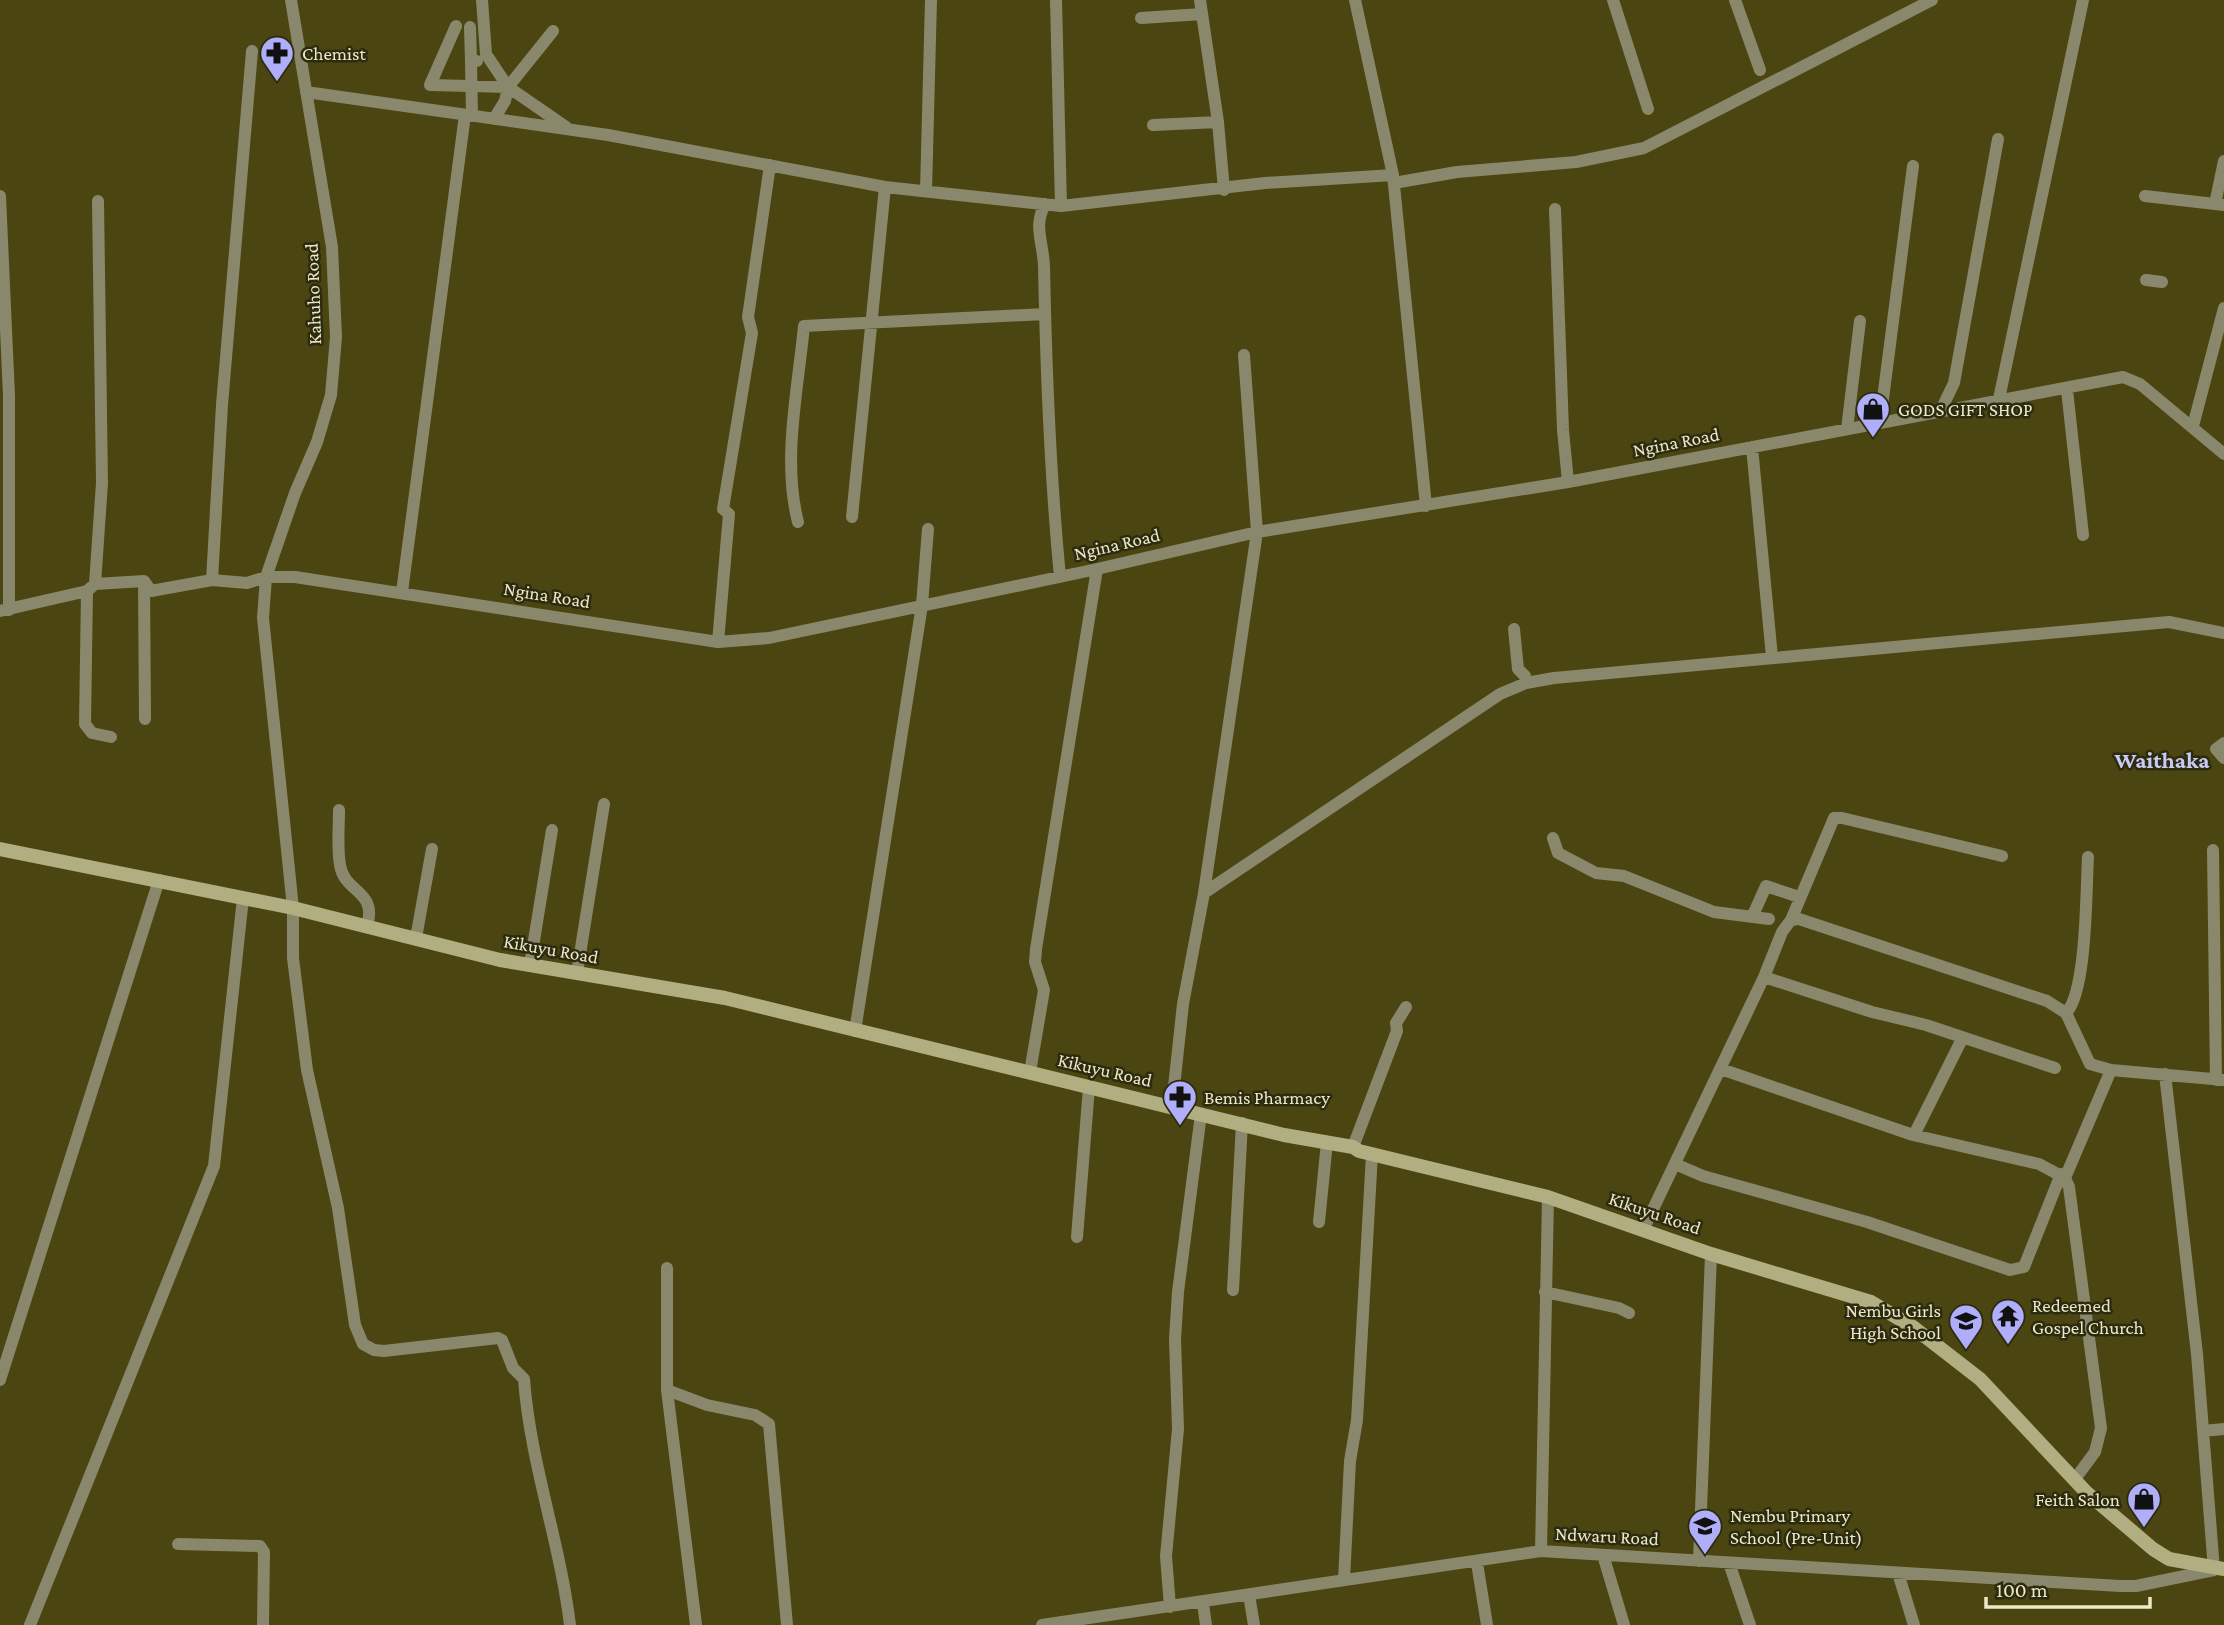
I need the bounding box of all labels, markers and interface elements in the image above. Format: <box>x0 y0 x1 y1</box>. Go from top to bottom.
pharmacy icon: Chemist <box>258 34 296 83</box>
place label: Chemist <box>302 43 366 64</box>
street label: Kahuho Road <box>301 243 325 345</box>
shop icon: GODS GIFT SHOP <box>1854 390 1892 439</box>
place label: GODS GIFT SHOP <box>1898 399 2033 420</box>
street label: Ngina Road <box>1631 423 1721 461</box>
street label: Ngina Road <box>1072 524 1162 564</box>
street label: Ngina Road <box>502 578 592 612</box>
district label: Waithaka <box>2114 747 2210 773</box>
street label: Kikuyu Road <box>502 930 600 968</box>
street label: Kikuyu Road <box>1056 1049 1154 1091</box>
pharmacy icon: Bemis Pharmacy <box>1161 1078 1199 1127</box>
place label: Bemis Pharmacy <box>1204 1087 1330 1108</box>
street label: Kikuyu Road <box>1606 1187 1704 1239</box>
place label: Redeemed Gospel Church <box>2032 1295 2144 1338</box>
temple icon: Redeemed Gospel Church <box>1989 1297 2027 1346</box>
place label: Nembu Girls High School <box>1846 1300 1941 1343</box>
school or university icon: Nembu Girls High School <box>1947 1302 1985 1351</box>
shop icon: Feith Salon <box>2125 1480 2163 1529</box>
place label: Feith Salon <box>2035 1489 2120 1510</box>
place label: Nembu Primary School (Pre-Unit) <box>1730 1505 1863 1549</box>
school or university icon: Nembu Primary School (Pre-Unit) <box>1686 1507 1724 1556</box>
street label: Ndwaru Road <box>1555 1523 1659 1549</box>
scale bar <box>1986 1566 2150 1610</box>
text: 100 m <box>1996 1578 2048 1602</box>

